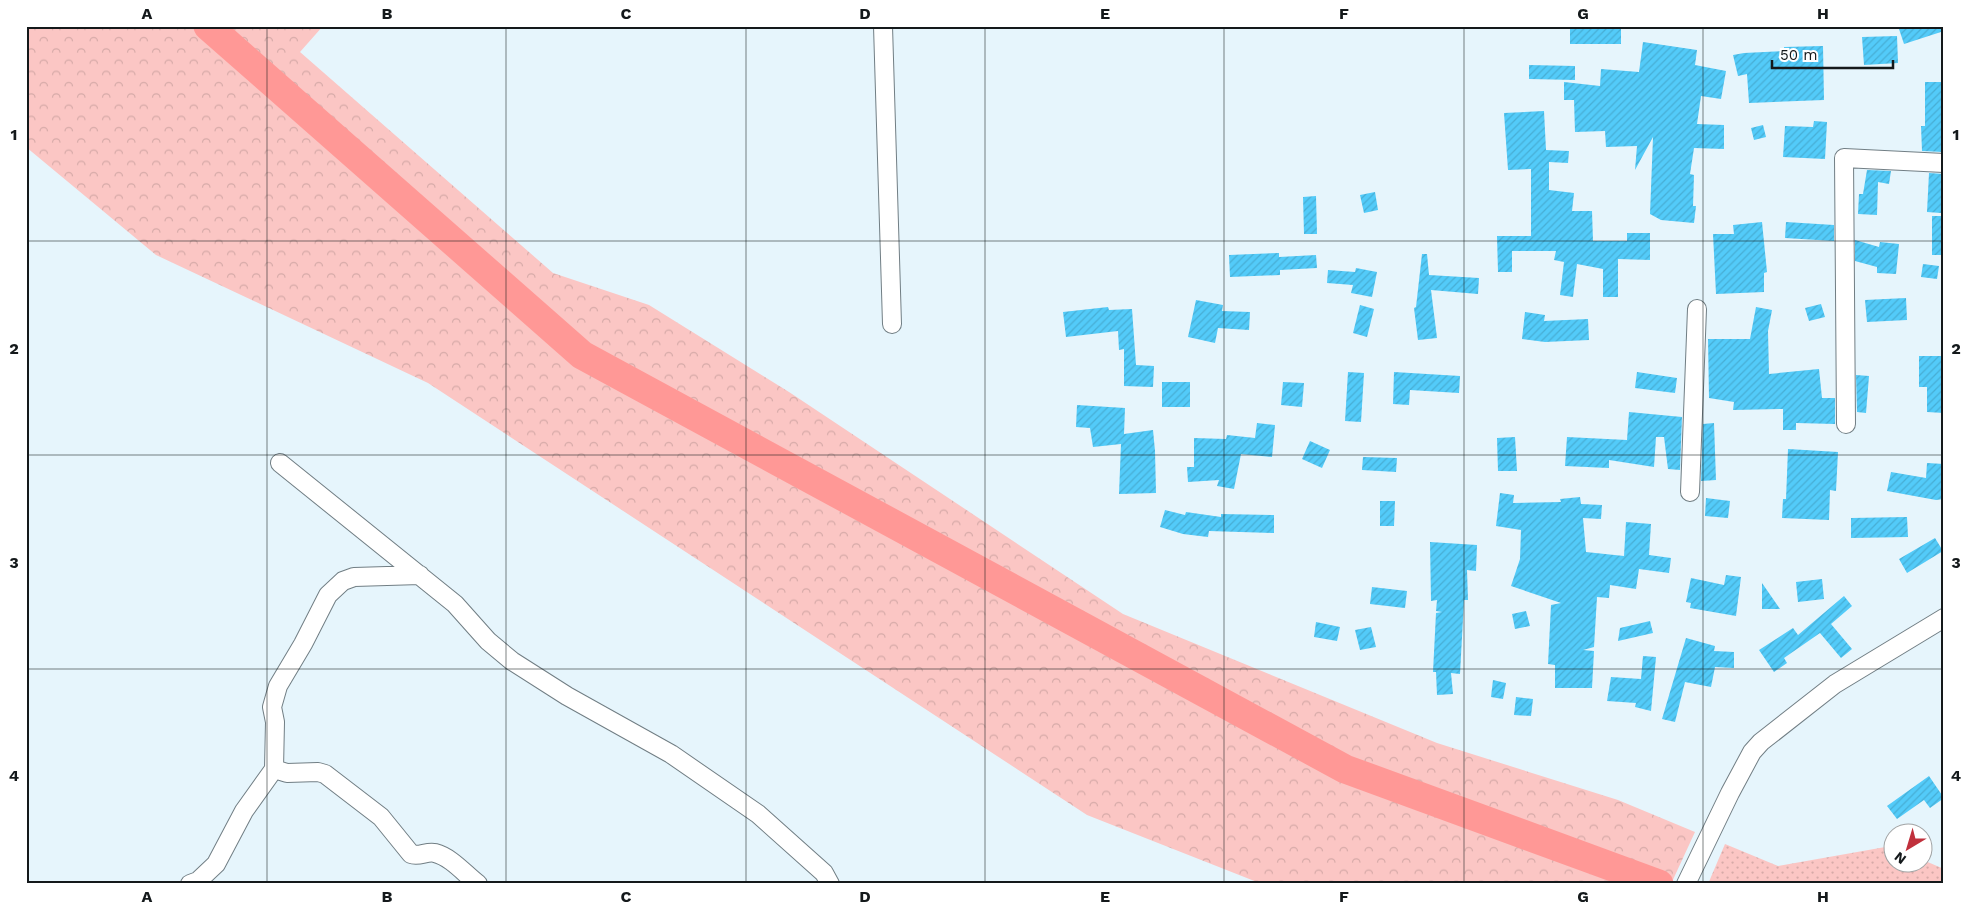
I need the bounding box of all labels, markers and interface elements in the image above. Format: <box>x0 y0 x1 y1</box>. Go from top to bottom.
text: A <box>142 4 153 23</box>
text: B <box>382 4 393 23</box>
text: C <box>621 4 632 23</box>
text: D <box>859 4 871 23</box>
text: E <box>1100 4 1110 23</box>
text: F <box>1339 4 1349 23</box>
text: G <box>1577 4 1589 23</box>
text: H <box>1817 4 1829 23</box>
scale bar <box>1772 38 1894 70</box>
text: 50 m <box>1780 46 1817 64</box>
text: 1 <box>11 125 17 144</box>
text: 1 <box>1953 125 1959 144</box>
text: 2 <box>9 339 19 358</box>
text: 2 <box>1951 339 1961 358</box>
text: 3 <box>9 553 19 572</box>
text: 3 <box>1951 553 1961 572</box>
text: 4 <box>9 766 19 785</box>
text: 4 <box>1951 766 1961 785</box>
north arrow <box>1882 822 1932 872</box>
text: N <box>1891 849 1909 868</box>
text: A <box>142 887 153 906</box>
text: B <box>382 887 393 906</box>
text: C <box>621 887 632 906</box>
text: D <box>859 887 871 906</box>
text: E <box>1100 887 1110 906</box>
text: F <box>1339 887 1349 906</box>
text: G <box>1577 887 1589 906</box>
text: H <box>1817 887 1829 906</box>

